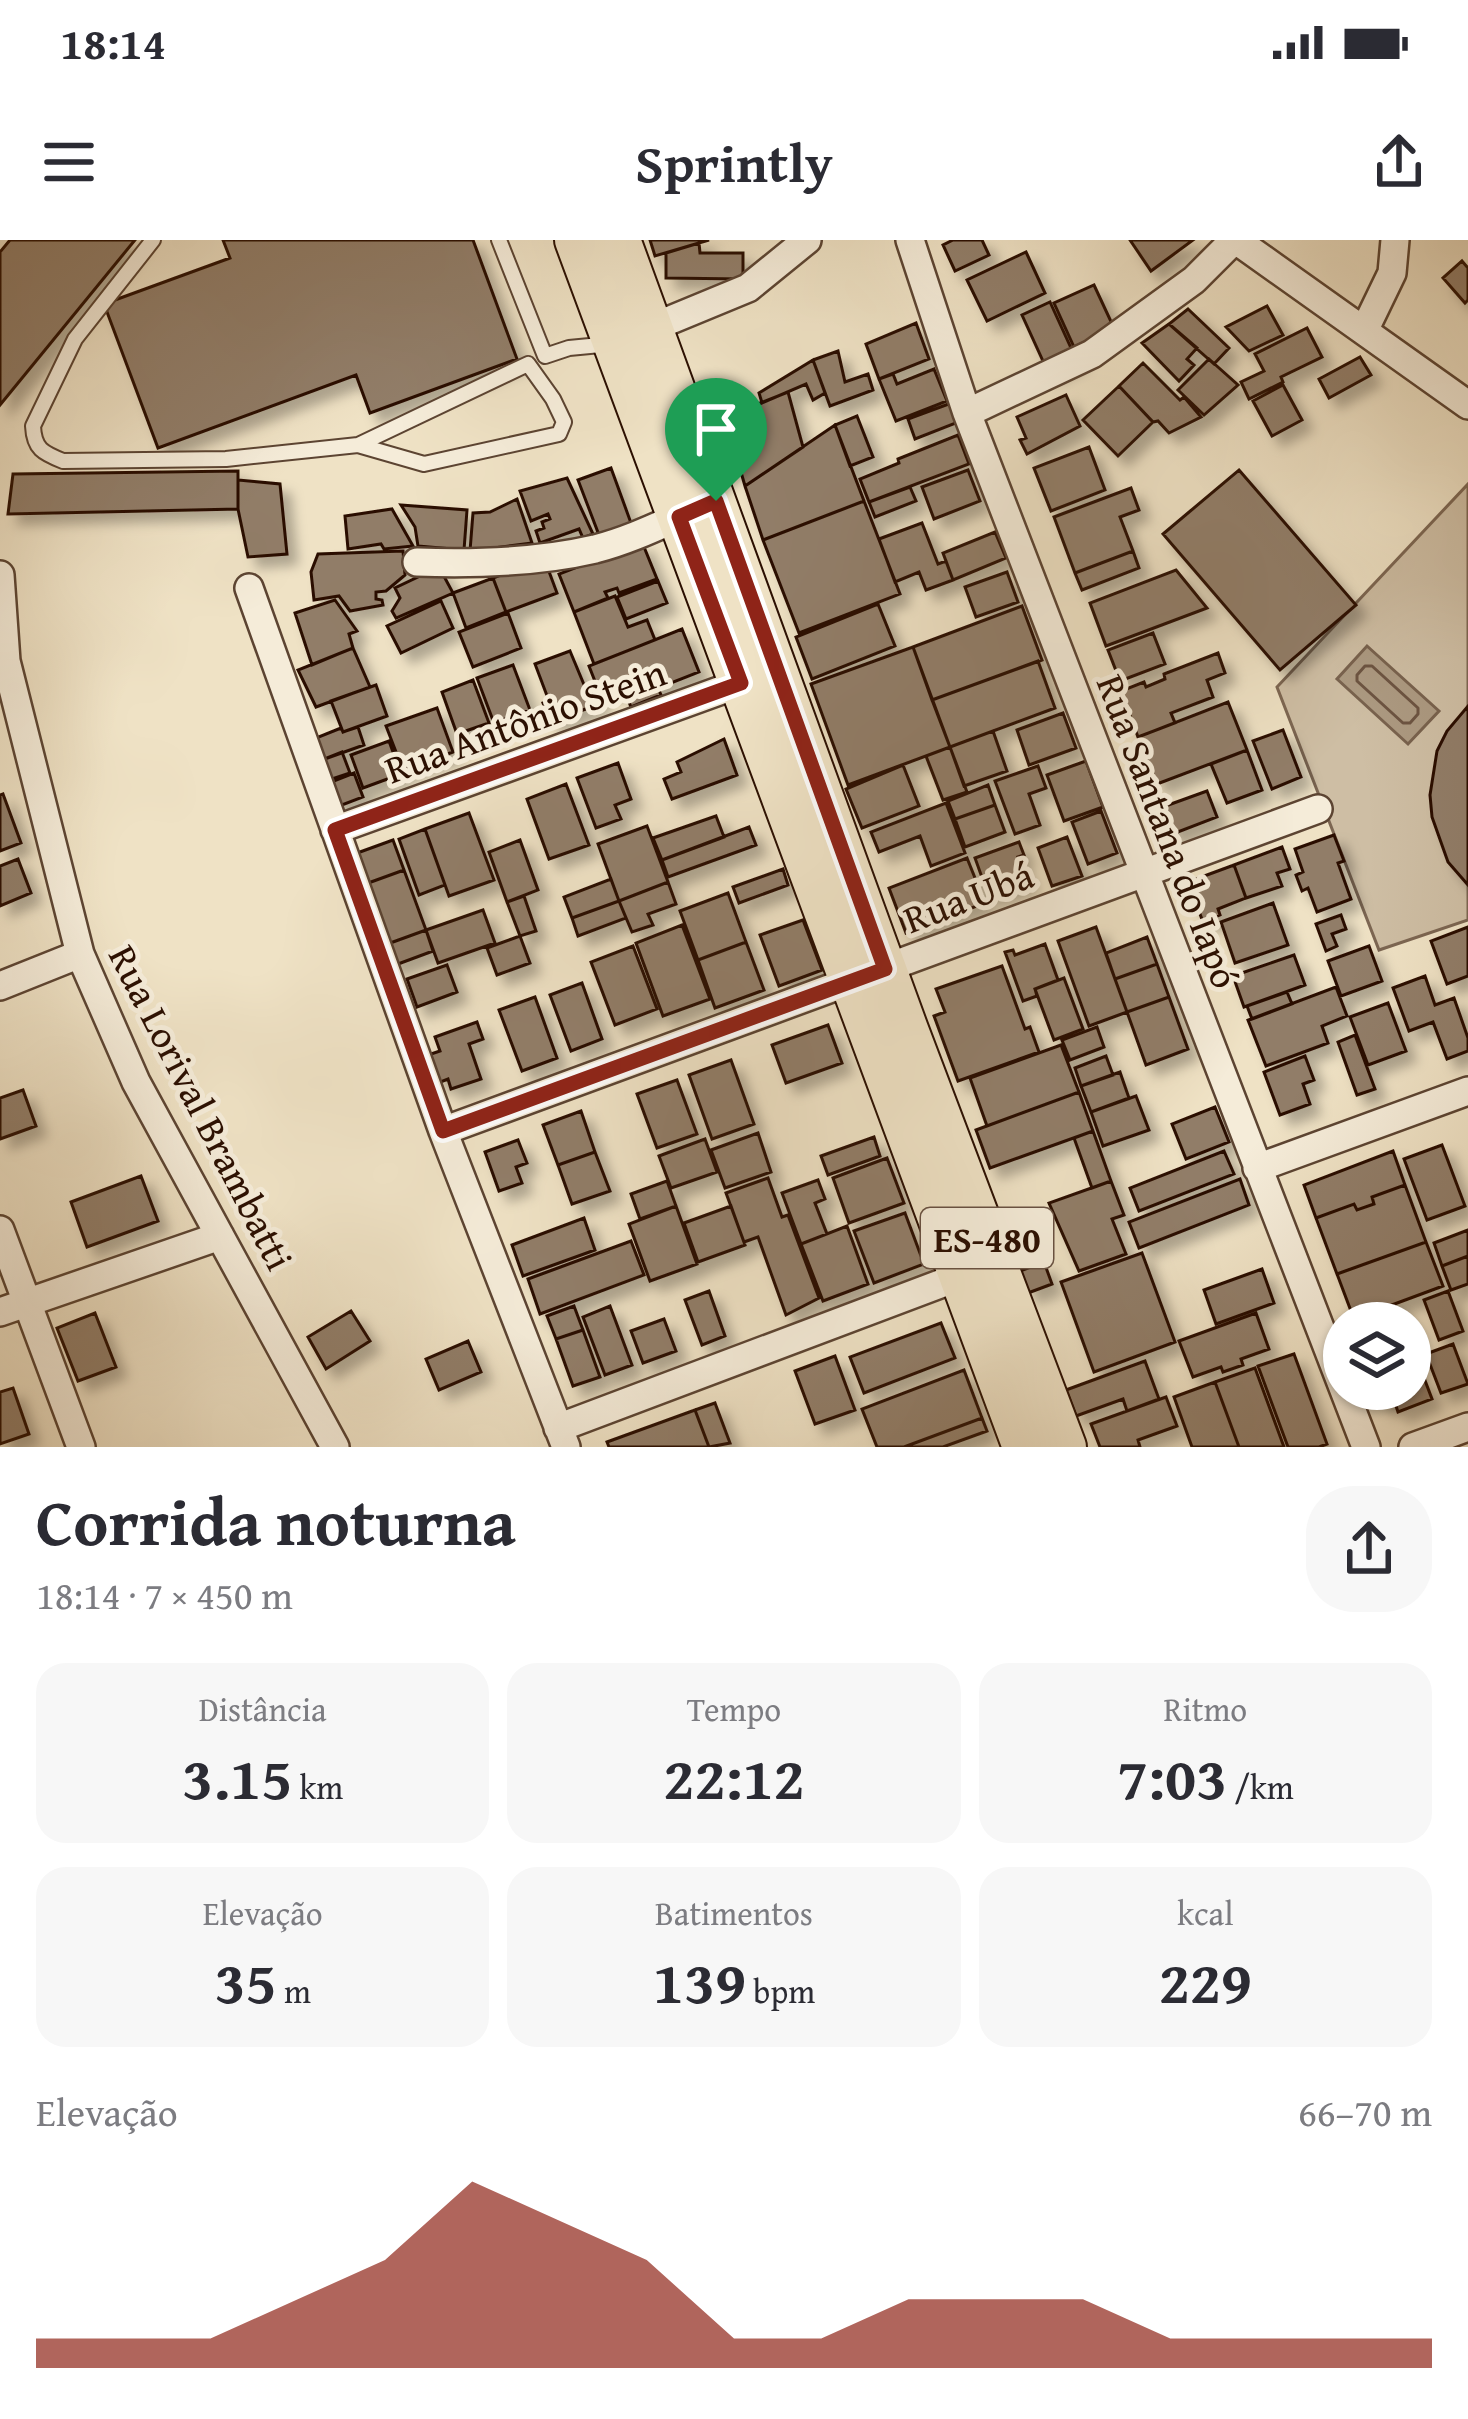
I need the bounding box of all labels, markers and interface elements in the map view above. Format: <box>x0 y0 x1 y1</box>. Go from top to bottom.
text: 18:14 <box>60 10 166 75</box>
text: Sprintly <box>635 123 833 202</box>
icon: menu <box>36 129 102 195</box>
icon: share <box>1366 129 1432 195</box>
pin <box>665 378 767 501</box>
icon: arrive <box>683 396 749 462</box>
street label: Rua Antônio Stein <box>377 643 673 797</box>
street label: Rua Santana do Iapó <box>1083 666 1255 996</box>
street label: Rua Ubá <box>895 845 1042 947</box>
street label: Rua Lorival Brambatti <box>95 934 309 1280</box>
road number: ES-480 <box>921 1208 1053 1268</box>
map controls <box>1323 1302 1431 1410</box>
button: layers <box>1323 1302 1431 1410</box>
text: Corrida noturna <box>36 1472 516 1569</box>
button: share <box>1306 1486 1432 1612</box>
text: 18:14 · 7 × 450 m <box>36 1566 293 1623</box>
text: Distância <box>199 1685 327 1733</box>
text: Tempo <box>687 1685 781 1733</box>
text: Ritmo <box>1163 1685 1247 1733</box>
text: 3.15 <box>182 1733 292 1821</box>
text: 22:12 <box>663 1733 805 1821</box>
text: 7:03 <box>1117 1733 1227 1821</box>
text: km <box>292 1763 343 1811</box>
text: /km <box>1227 1763 1294 1811</box>
text: Elevação <box>203 1889 323 1937</box>
text: Batimentos <box>655 1889 813 1937</box>
text: kcal <box>1177 1889 1233 1937</box>
text: 35 <box>214 1937 277 2025</box>
text: 139 <box>653 1937 746 2025</box>
text: 229 <box>1159 1937 1252 2025</box>
text: m <box>277 1967 311 2015</box>
text: bpm <box>746 1967 815 2015</box>
text: Elevação <box>36 2083 178 2140</box>
text: 66–70 m <box>1298 2083 1432 2140</box>

